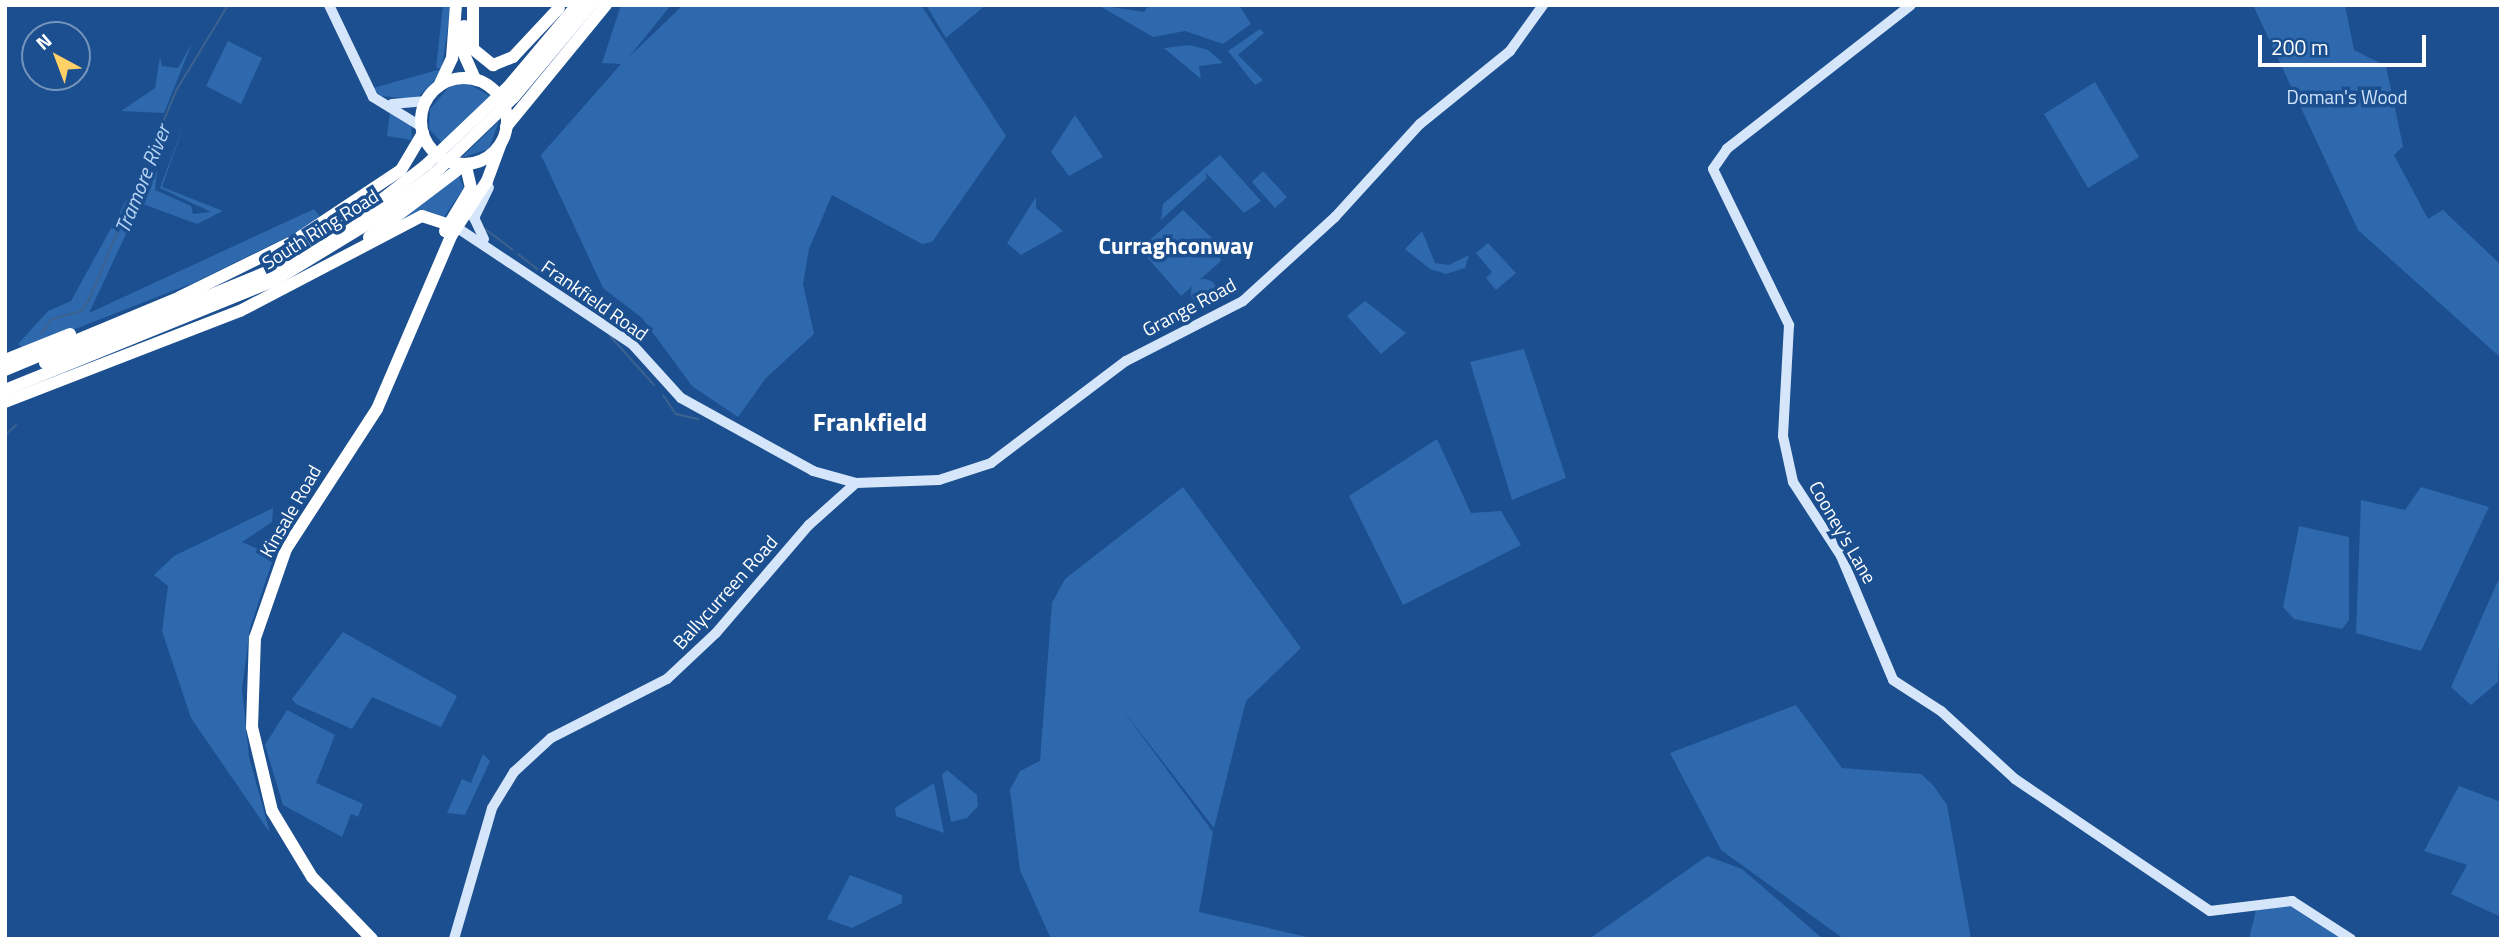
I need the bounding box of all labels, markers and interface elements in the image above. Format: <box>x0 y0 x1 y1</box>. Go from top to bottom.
north arrow <box>21 21 91 91</box>
scale bar <box>2261 21 2429 65</box>
text: N <box>29 26 58 57</box>
text: 200 m <box>2271 31 2328 63</box>
park label: Doman's Wood <box>2286 86 2408 108</box>
water label: Tramore River <box>109 121 175 237</box>
street label: South Ring Road <box>258 184 382 274</box>
district label: Curraghconway <box>1099 232 1253 260</box>
street label: Frankfield Road <box>537 255 653 345</box>
street label: Grange Road <box>1138 273 1240 341</box>
district label: Frankfield <box>813 406 927 438</box>
street label: Kinsale Road <box>254 461 326 561</box>
street label: Cooney's Lane <box>1805 477 1881 587</box>
street label: Ballycurreen Road <box>668 530 782 654</box>

